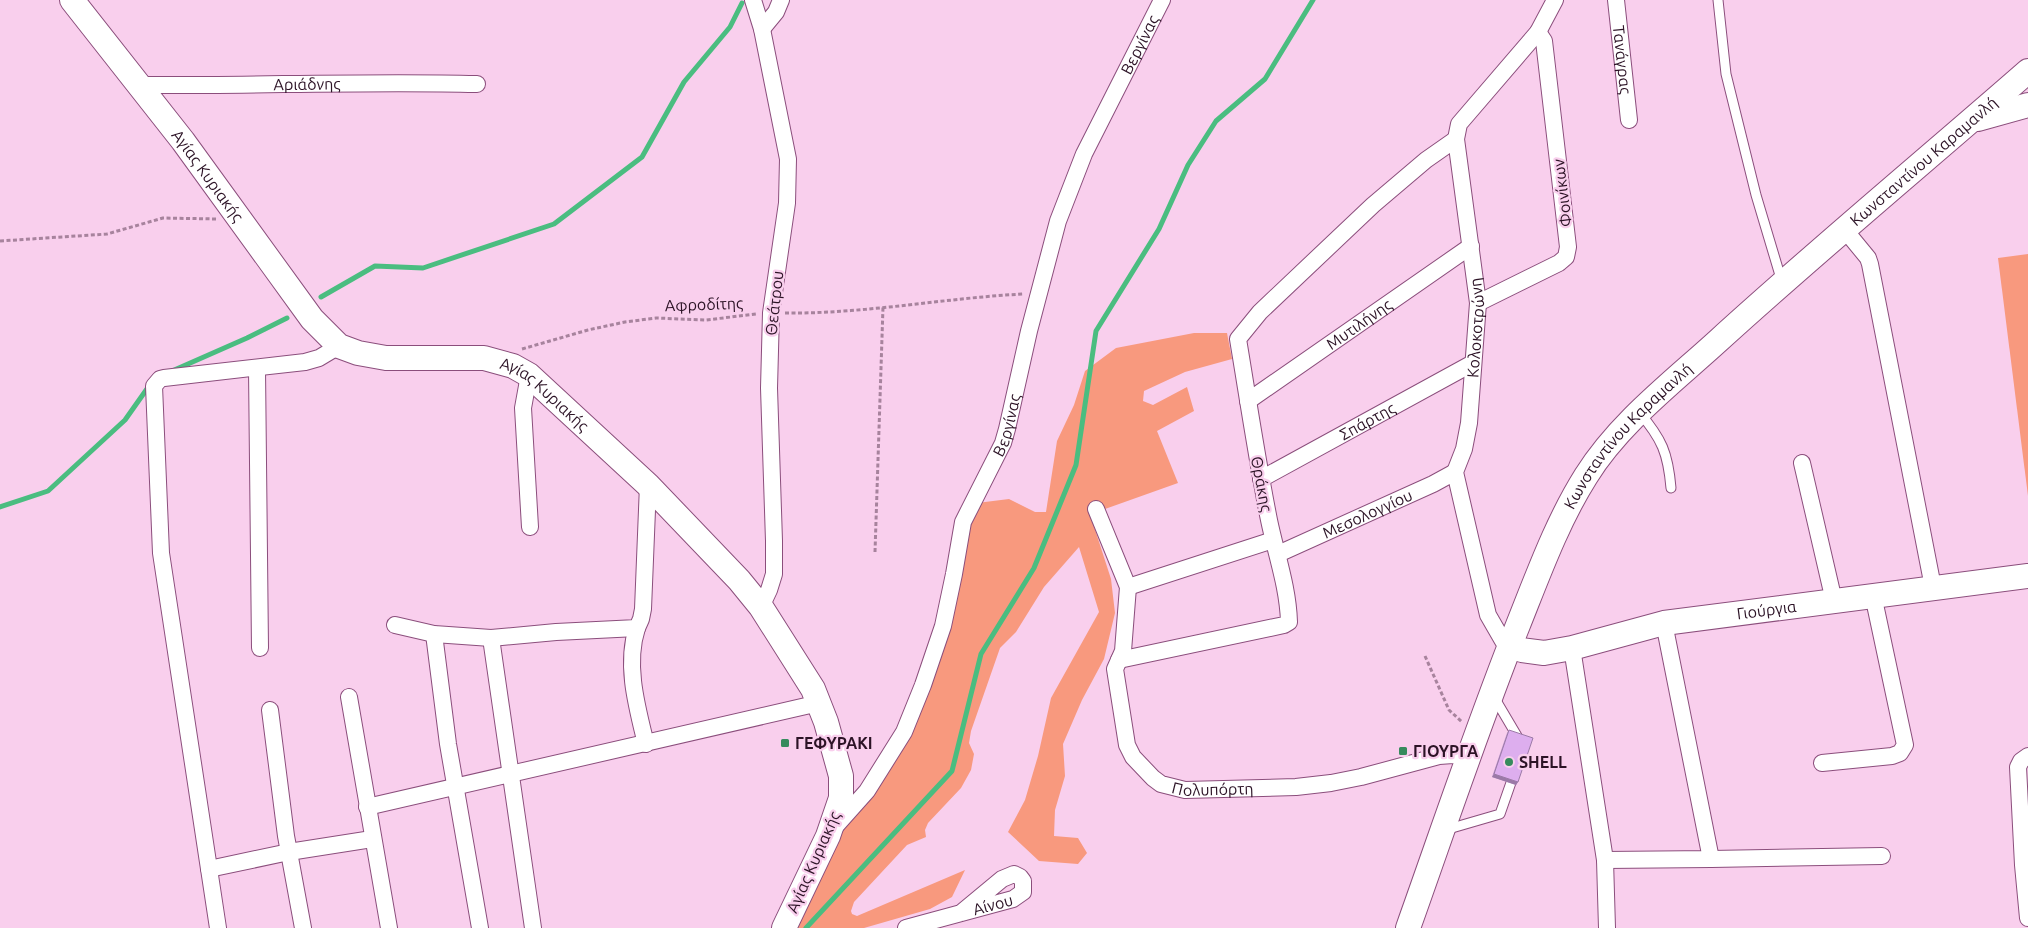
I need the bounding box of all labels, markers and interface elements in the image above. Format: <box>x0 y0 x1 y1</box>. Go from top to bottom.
street label: Βεργίνας <box>1117 12 1163 77</box>
street label: Τανάγρας <box>1610 24 1635 95</box>
street label: Αριάδνης <box>273 74 341 93</box>
street label: Κωνσταντίνου Καραμανλή <box>1846 93 2001 229</box>
street label: Αγίας Κυριακής <box>168 126 247 226</box>
street label: Φοινίκων <box>1549 158 1575 228</box>
street label: Θεάτρου <box>762 270 786 336</box>
street label: Κολοκοτρώνη <box>1463 277 1488 378</box>
street label: Αφροδίτης <box>665 294 743 315</box>
street label: Μυτιλήνης <box>1323 295 1396 353</box>
street label: Αγίας Κυριακής <box>498 354 592 435</box>
street label: Κωνσταντίνου Καραμανλή <box>1560 359 1696 512</box>
street label: Βεργίνας <box>989 392 1025 459</box>
street label: Σπάρτης <box>1336 398 1399 443</box>
street label: Θράκης <box>1247 455 1276 513</box>
street label: Μεσολογγίου <box>1320 486 1415 542</box>
street label: Γιούργια <box>1735 597 1798 623</box>
place label: ΓΕΦΥΡΑΚΙ <box>795 734 873 752</box>
marker: ΓΕΦΥΡΑΚΙ <box>779 737 791 749</box>
place label: ΓΙΟΥΡΓΑ <box>1413 742 1479 760</box>
marker: ΓΙΟΥΡΓΑ <box>1397 745 1409 757</box>
place label: SHELL <box>1519 753 1567 771</box>
marker: SHELL <box>1503 756 1515 768</box>
street label: Πολυπόρτη <box>1170 778 1254 799</box>
street label: Αγίας Κυριακής <box>783 808 844 916</box>
street label: Αίνου <box>971 890 1015 918</box>

